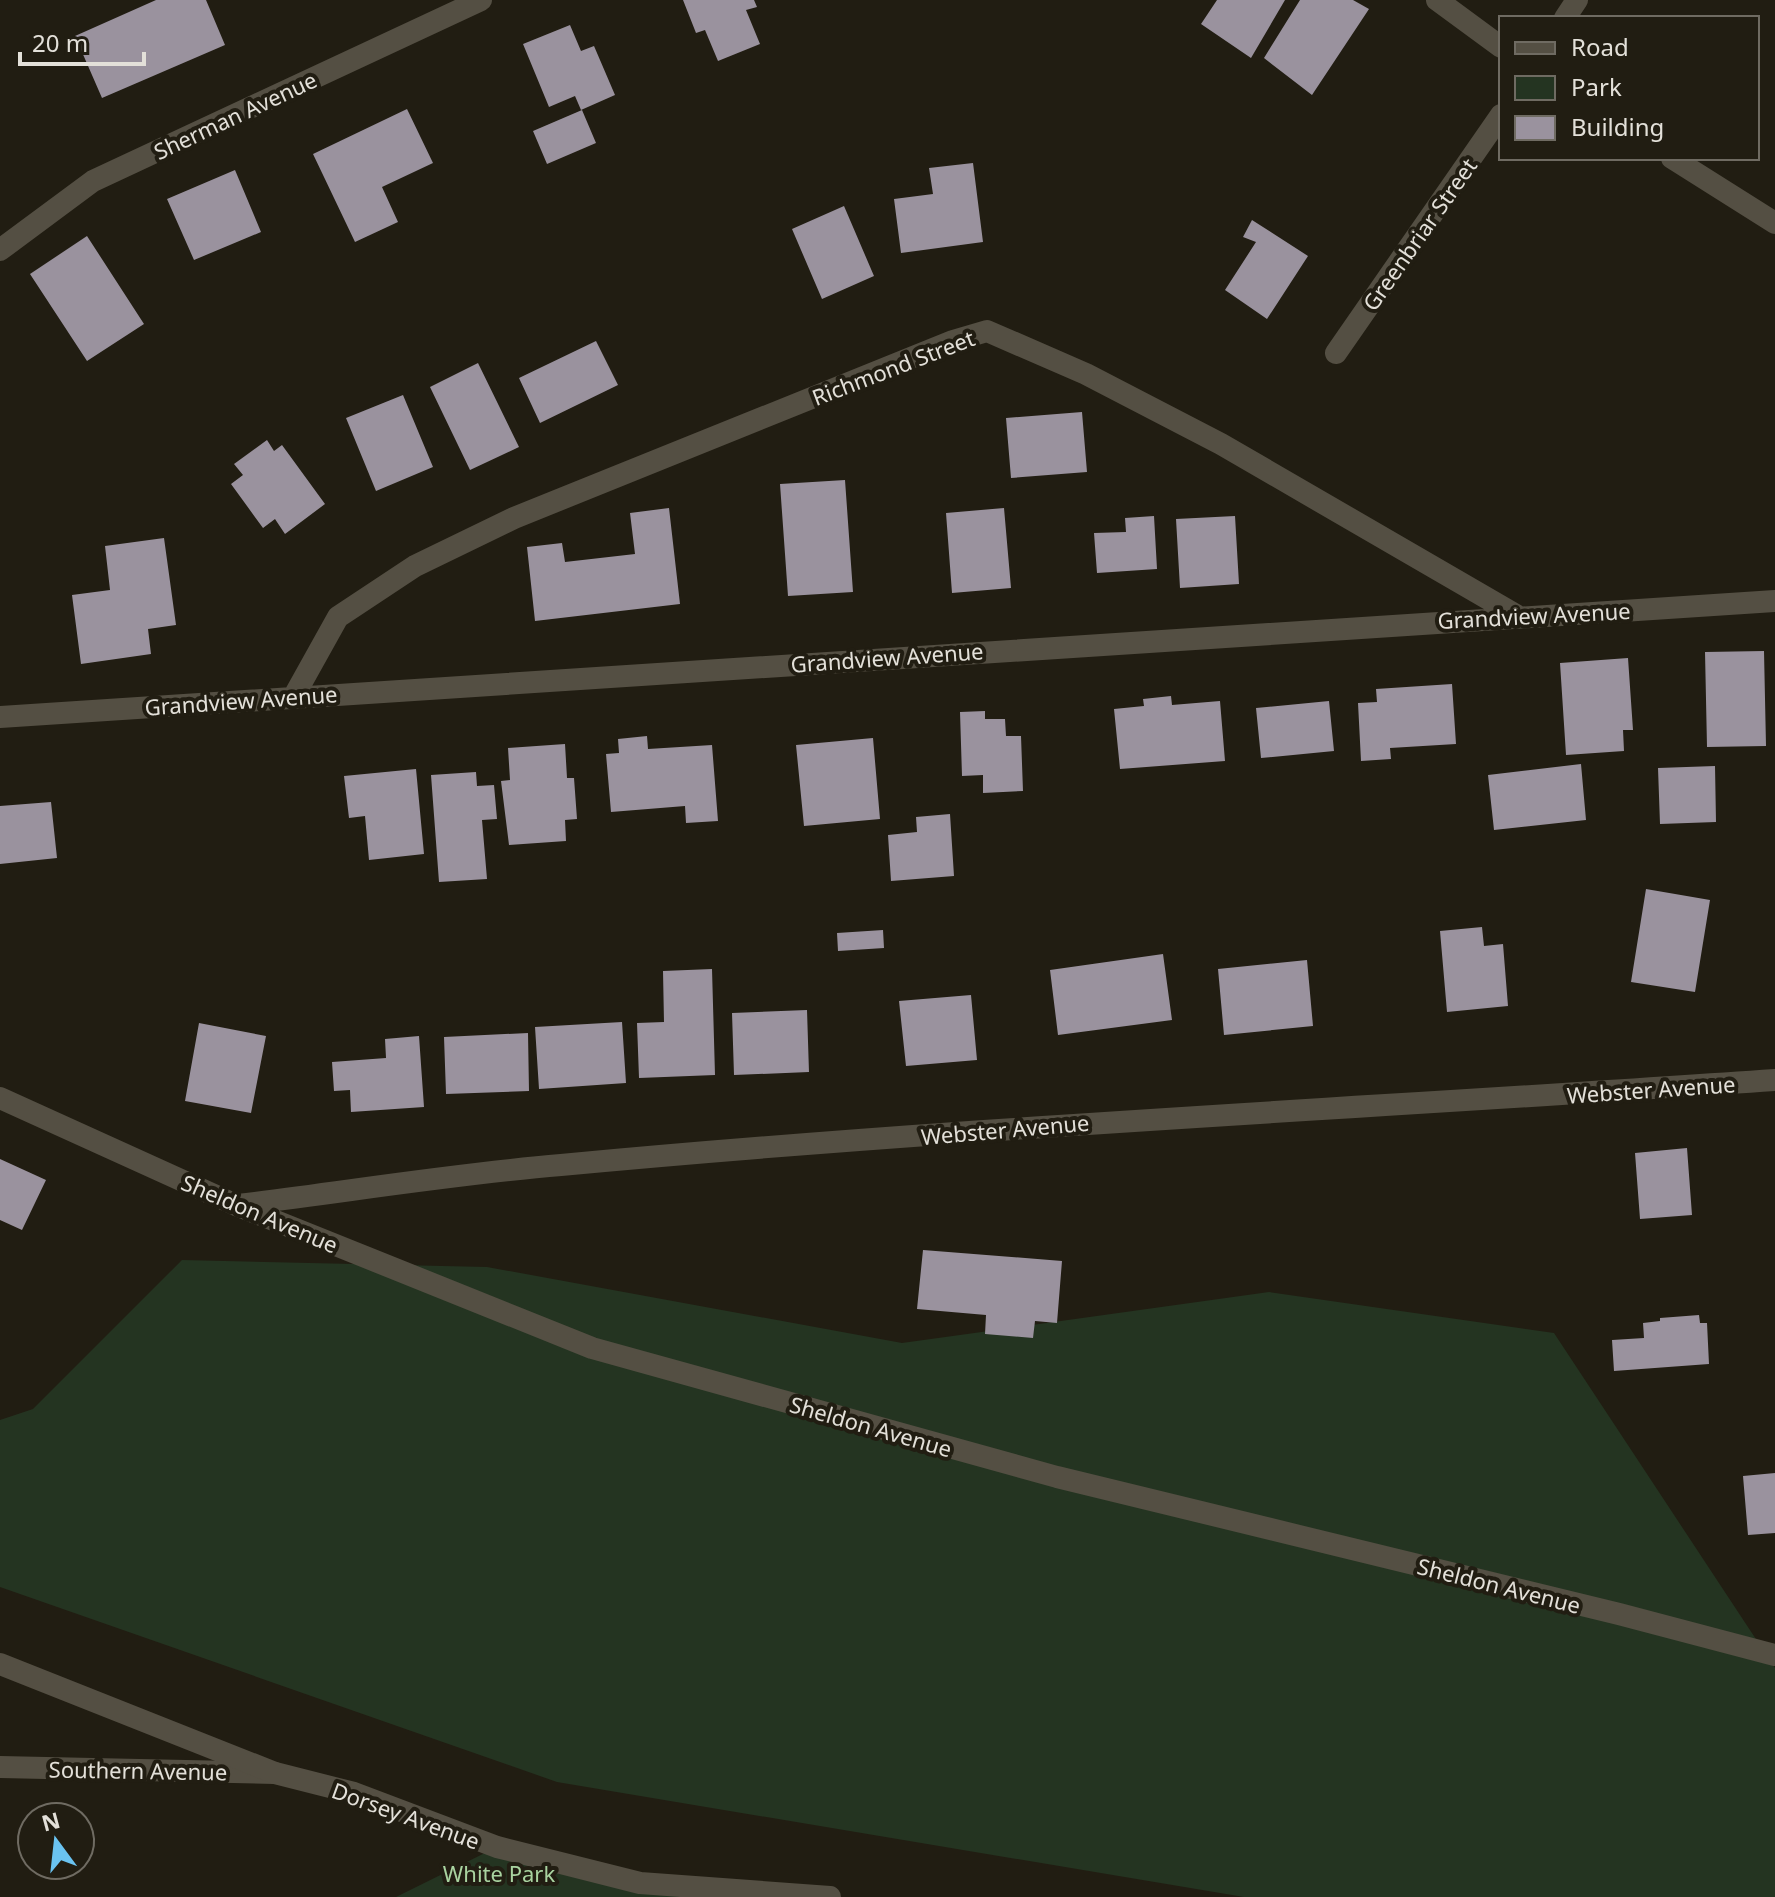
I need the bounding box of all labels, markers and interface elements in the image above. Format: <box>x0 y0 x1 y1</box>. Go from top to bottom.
scale bar <box>20 16 144 66</box>
legend <box>1499 16 1759 160</box>
text: 20 m <box>32 26 88 59</box>
text: Road <box>1571 30 1629 63</box>
street label: Sherman Avenue <box>149 64 321 166</box>
text: Park <box>1571 70 1622 103</box>
text: Building <box>1571 110 1664 143</box>
street label: Greenbriar Street <box>1355 152 1483 316</box>
street label: Richmond Street <box>807 322 979 412</box>
street label: Grandview Avenue <box>1437 595 1631 635</box>
street label: Grandview Avenue <box>790 635 984 679</box>
street label: Grandview Avenue <box>144 678 338 722</box>
street label: Webster Avenue <box>1566 1068 1736 1110</box>
street label: Webster Avenue <box>920 1107 1090 1151</box>
street label: Sheldon Avenue <box>177 1167 343 1259</box>
street label: Sheldon Avenue <box>787 1389 955 1463</box>
street label: Sheldon Avenue <box>1414 1550 1584 1620</box>
street label: Southern Avenue <box>48 1753 228 1787</box>
street label: Dorsey Avenue <box>328 1774 484 1856</box>
north arrow <box>16 1801 96 1881</box>
text: N <box>38 1804 63 1838</box>
park label: White Park <box>443 1858 555 1888</box>

